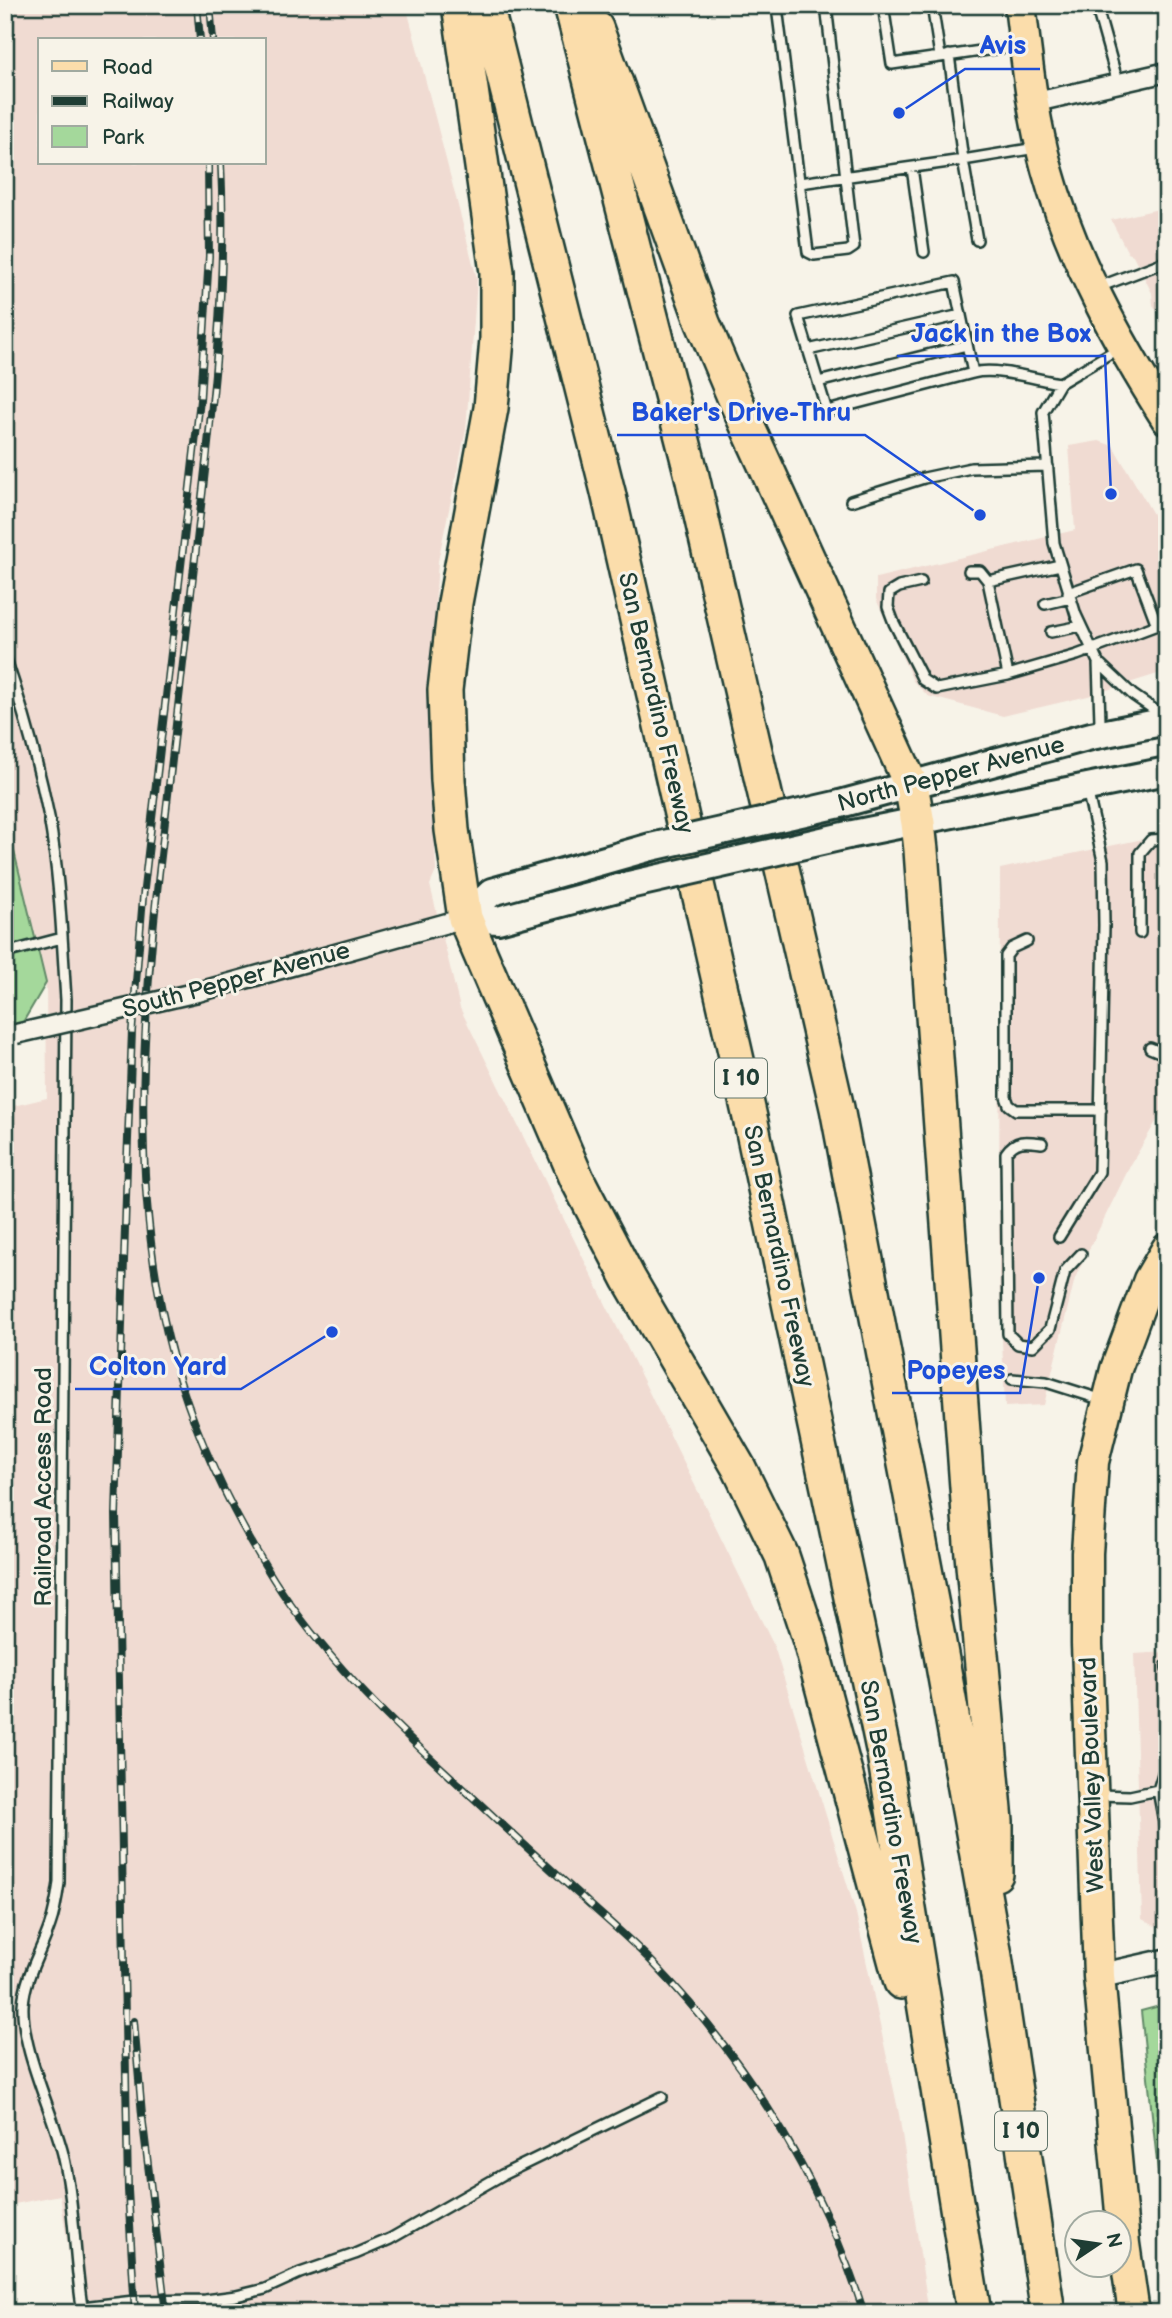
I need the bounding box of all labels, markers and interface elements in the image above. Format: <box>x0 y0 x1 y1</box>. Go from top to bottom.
callout: Avis <box>965 22 1040 69</box>
text: Avis <box>979 31 1027 62</box>
legend <box>38 38 266 164</box>
text: Road <box>102 55 153 80</box>
text: Railway <box>102 89 174 114</box>
text: Park <box>102 125 145 150</box>
callout: Jack in the Box <box>897 309 1105 356</box>
text: Jack in the Box <box>911 319 1091 350</box>
callout: Baker's Drive-Thru <box>617 388 865 435</box>
text: Baker's Drive-Thru <box>631 398 851 429</box>
street label: San Bernardino Freeway <box>612 570 700 837</box>
street label: North Pepper Avenue <box>834 730 1068 818</box>
street label: South Pepper Avenue <box>119 936 353 1024</box>
road number: I 10 <box>715 1058 767 1098</box>
street label: San Bernardino Freeway <box>737 1122 821 1390</box>
callout: Colton Yard <box>75 1342 241 1389</box>
callout: Popeyes <box>892 1346 1020 1393</box>
text: Colton Yard <box>89 1352 227 1383</box>
text: Popeyes <box>906 1356 1006 1387</box>
street label: Railroad Access Road <box>29 1367 58 1607</box>
street label: West Valley Boulevard <box>1073 1657 1111 1893</box>
street label: San Bernardino Freeway <box>854 1678 928 1946</box>
road number: I 10 <box>995 2112 1047 2150</box>
north arrow <box>1064 2210 1134 2280</box>
text: N <box>1100 2231 1126 2250</box>

